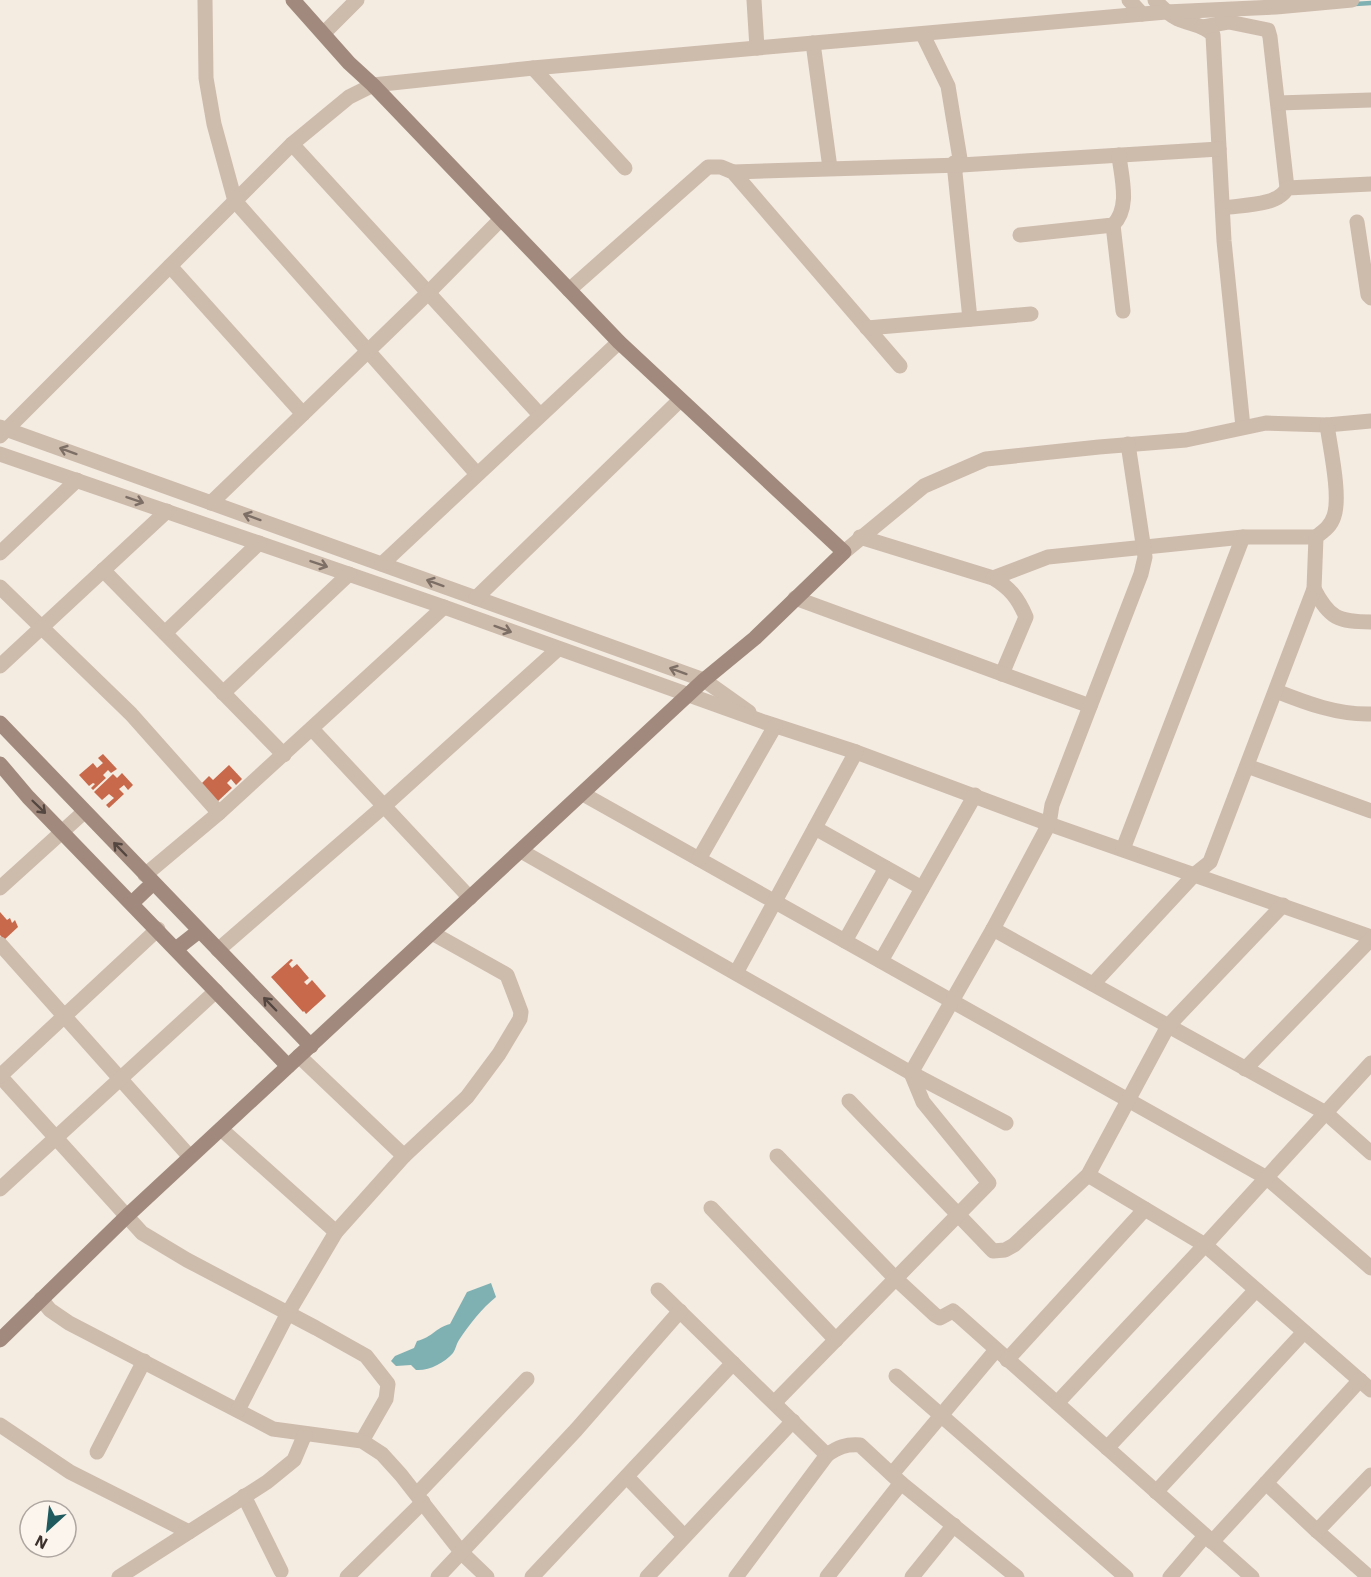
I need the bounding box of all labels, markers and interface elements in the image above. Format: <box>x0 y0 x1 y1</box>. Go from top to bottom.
one-way arrow <box>60 445 78 456</box>
one-way arrow <box>125 496 144 507</box>
one-way arrow <box>243 511 262 522</box>
one-way arrow <box>309 559 328 570</box>
one-way arrow <box>427 577 445 588</box>
one-way arrow <box>493 624 512 635</box>
one-way arrow <box>669 664 688 675</box>
one-way arrow <box>31 800 46 815</box>
one-way arrow <box>112 841 127 856</box>
one-way arrow <box>263 996 277 1011</box>
north arrow <box>18 1499 78 1559</box>
text: N <box>31 1531 51 1554</box>

